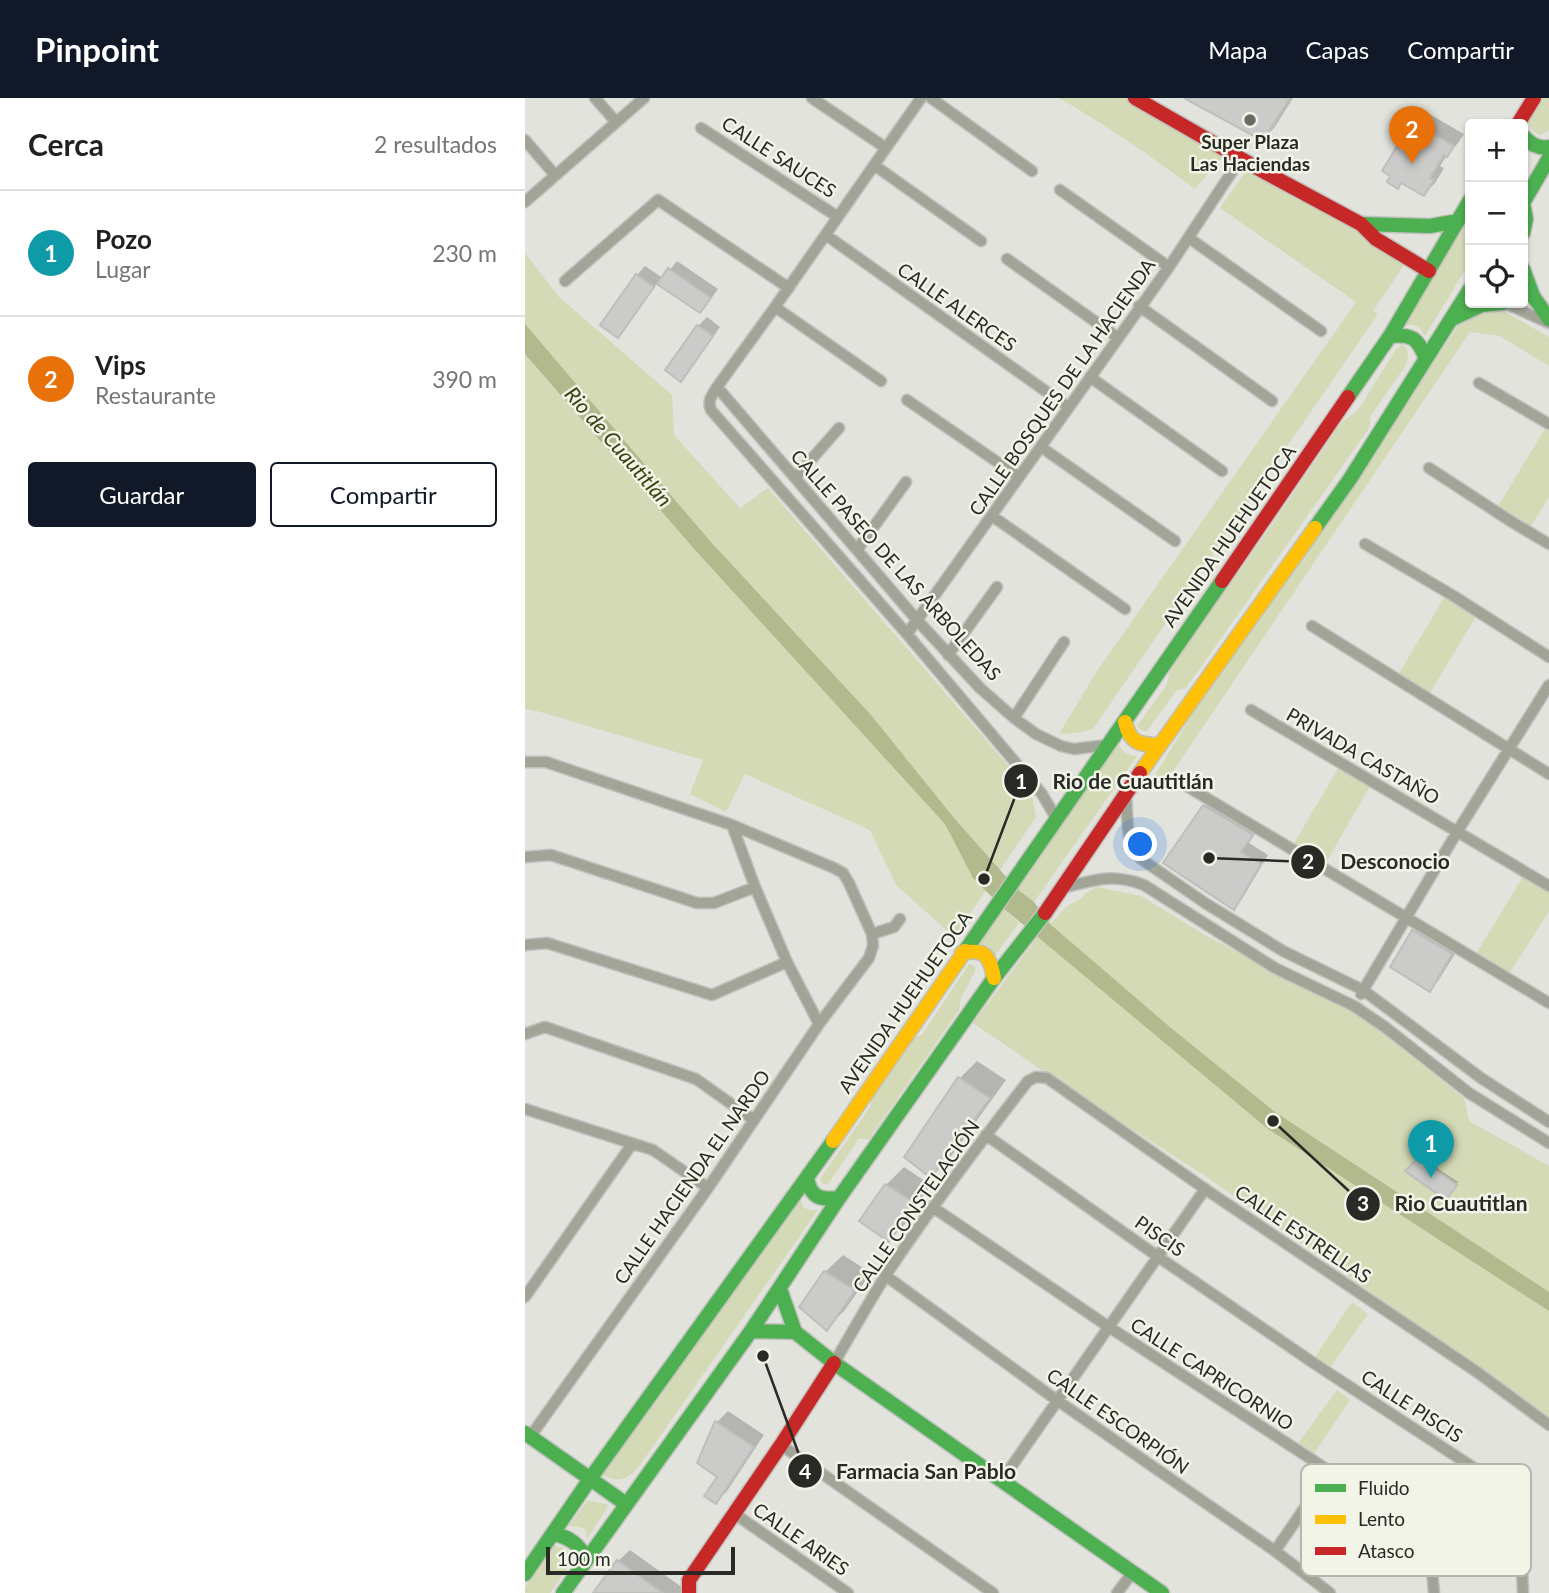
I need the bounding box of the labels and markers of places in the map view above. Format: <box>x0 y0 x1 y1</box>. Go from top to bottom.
pin: 2 <box>1389 106 1435 164</box>
marker: Super Plaza Las Haciendas <box>1242 112 1258 128</box>
place label: Super Plaza Las Haciendas <box>1190 130 1310 175</box>
callout: Rio de Cuautitlán <box>1003 760 1228 802</box>
callout: Desconocio <box>1291 841 1464 883</box>
pin: 1 <box>1408 1120 1454 1178</box>
callout: Rio Cuautitlan <box>1346 1183 1542 1225</box>
callout: Farmacia San Pablo <box>787 1450 1030 1492</box>

